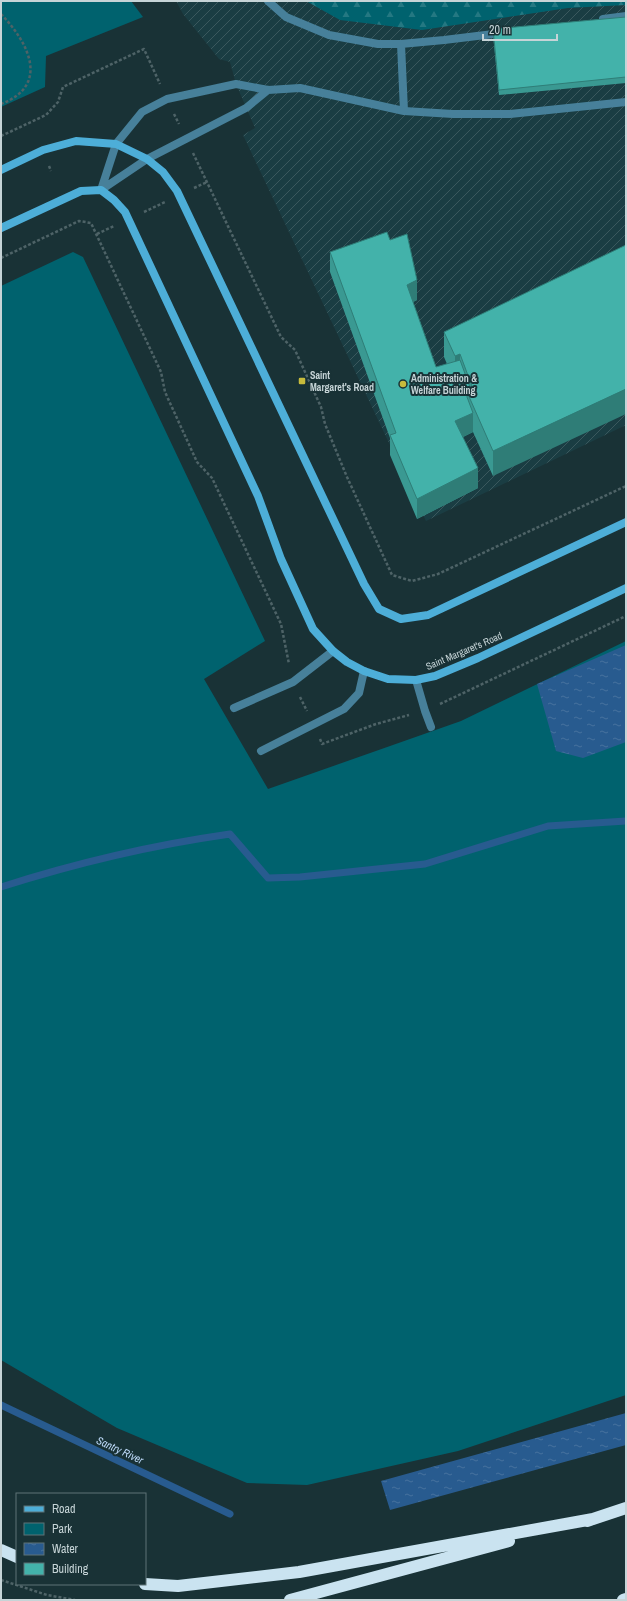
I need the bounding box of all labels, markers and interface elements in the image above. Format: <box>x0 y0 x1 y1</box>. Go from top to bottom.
scale bar <box>483 16 557 42</box>
text: 20 m <box>489 22 511 38</box>
place label: Saint Margaret's Road <box>310 369 374 394</box>
place label: Administration & Welfare Building <box>411 372 477 397</box>
marker: Saint Margaret's Road <box>297 376 307 386</box>
marker: Administration & Welfare Building <box>398 379 408 389</box>
street label: Saint Margaret's Road <box>424 629 504 673</box>
water label: Santry River <box>94 1433 147 1467</box>
legend <box>16 1493 146 1585</box>
text: Road <box>52 1501 76 1517</box>
text: Park <box>52 1521 72 1537</box>
text: Water <box>52 1541 79 1557</box>
text: Building <box>52 1561 89 1577</box>

